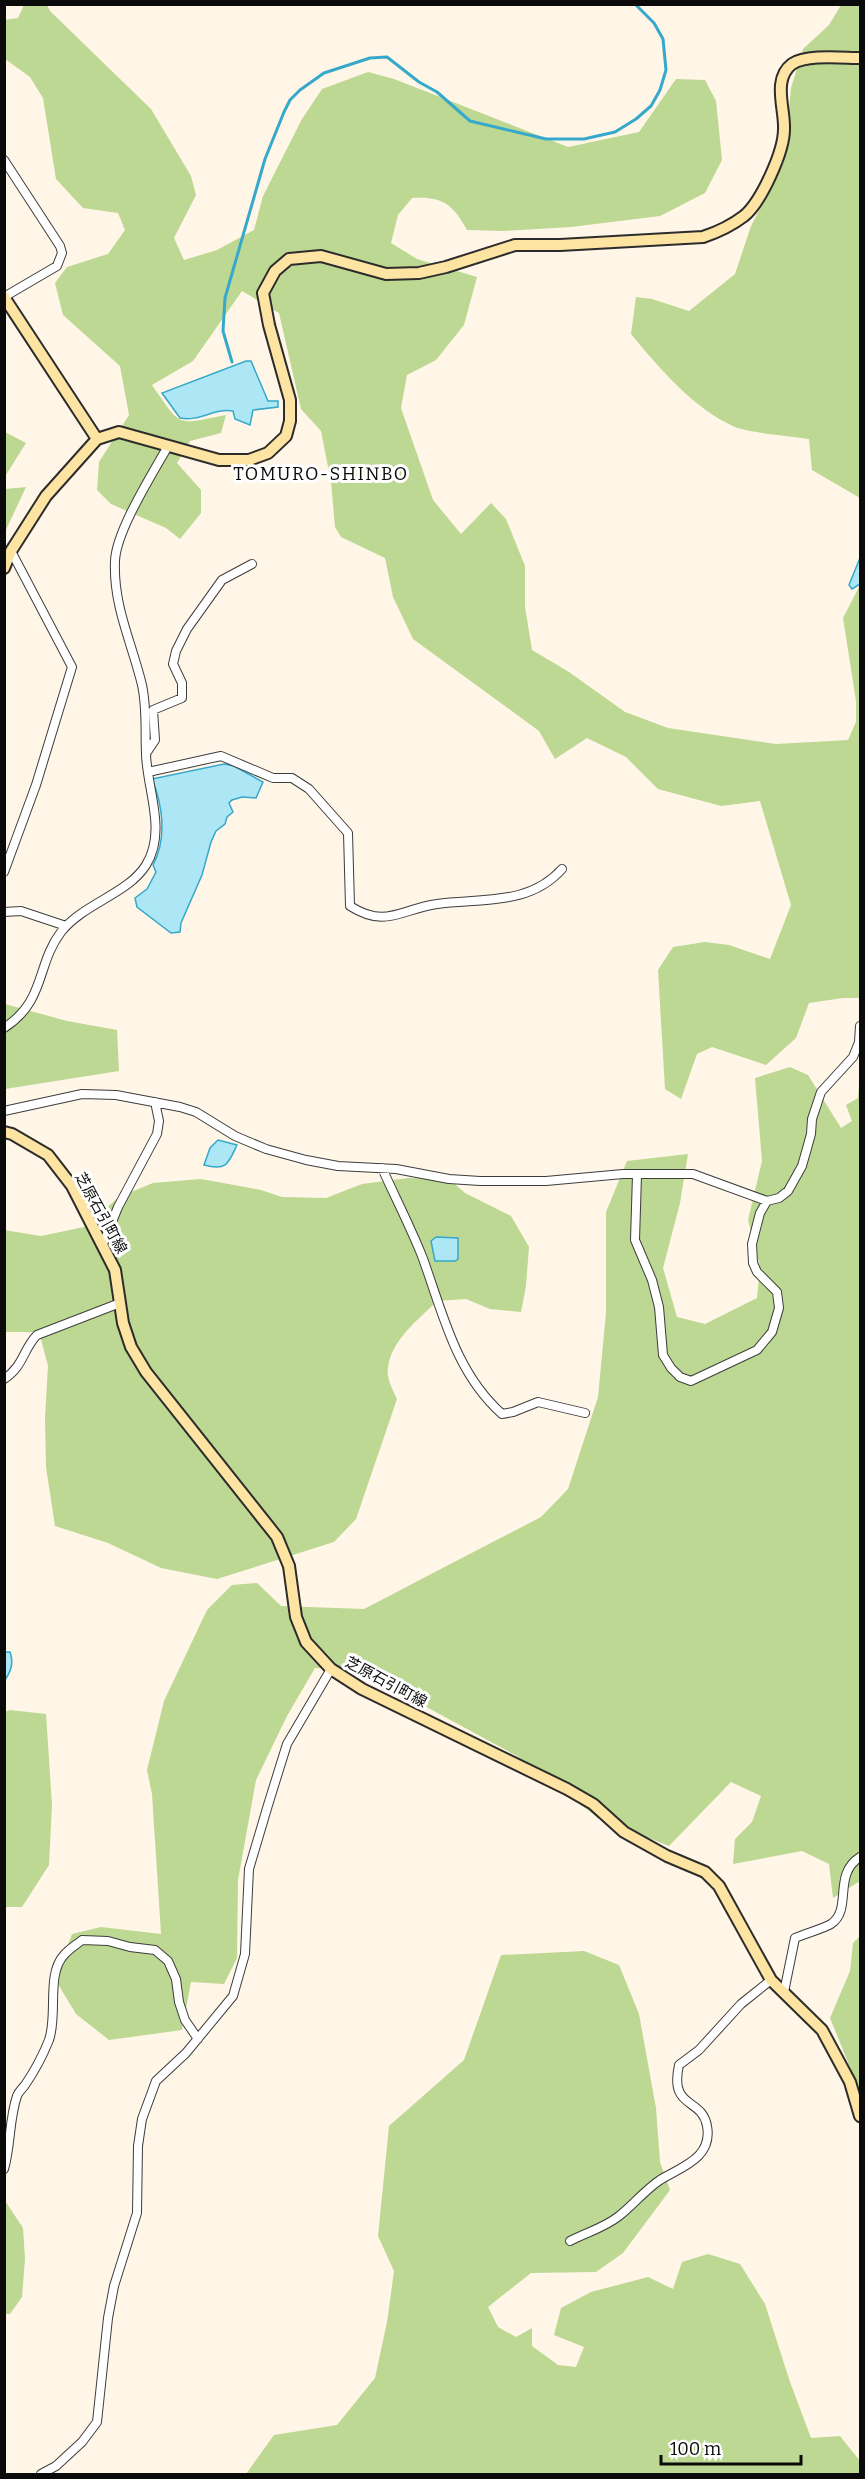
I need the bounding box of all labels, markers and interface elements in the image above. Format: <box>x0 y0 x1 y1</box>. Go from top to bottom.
district label: TOMURO-SHINBO <box>233 463 409 485</box>
street label: 芝原石引町線 <box>71 1169 131 1257</box>
street label: 芝原石引町線 <box>342 1653 430 1711</box>
scale bar <box>661 2428 800 2466</box>
text: 100 m <box>670 2438 721 2460</box>

